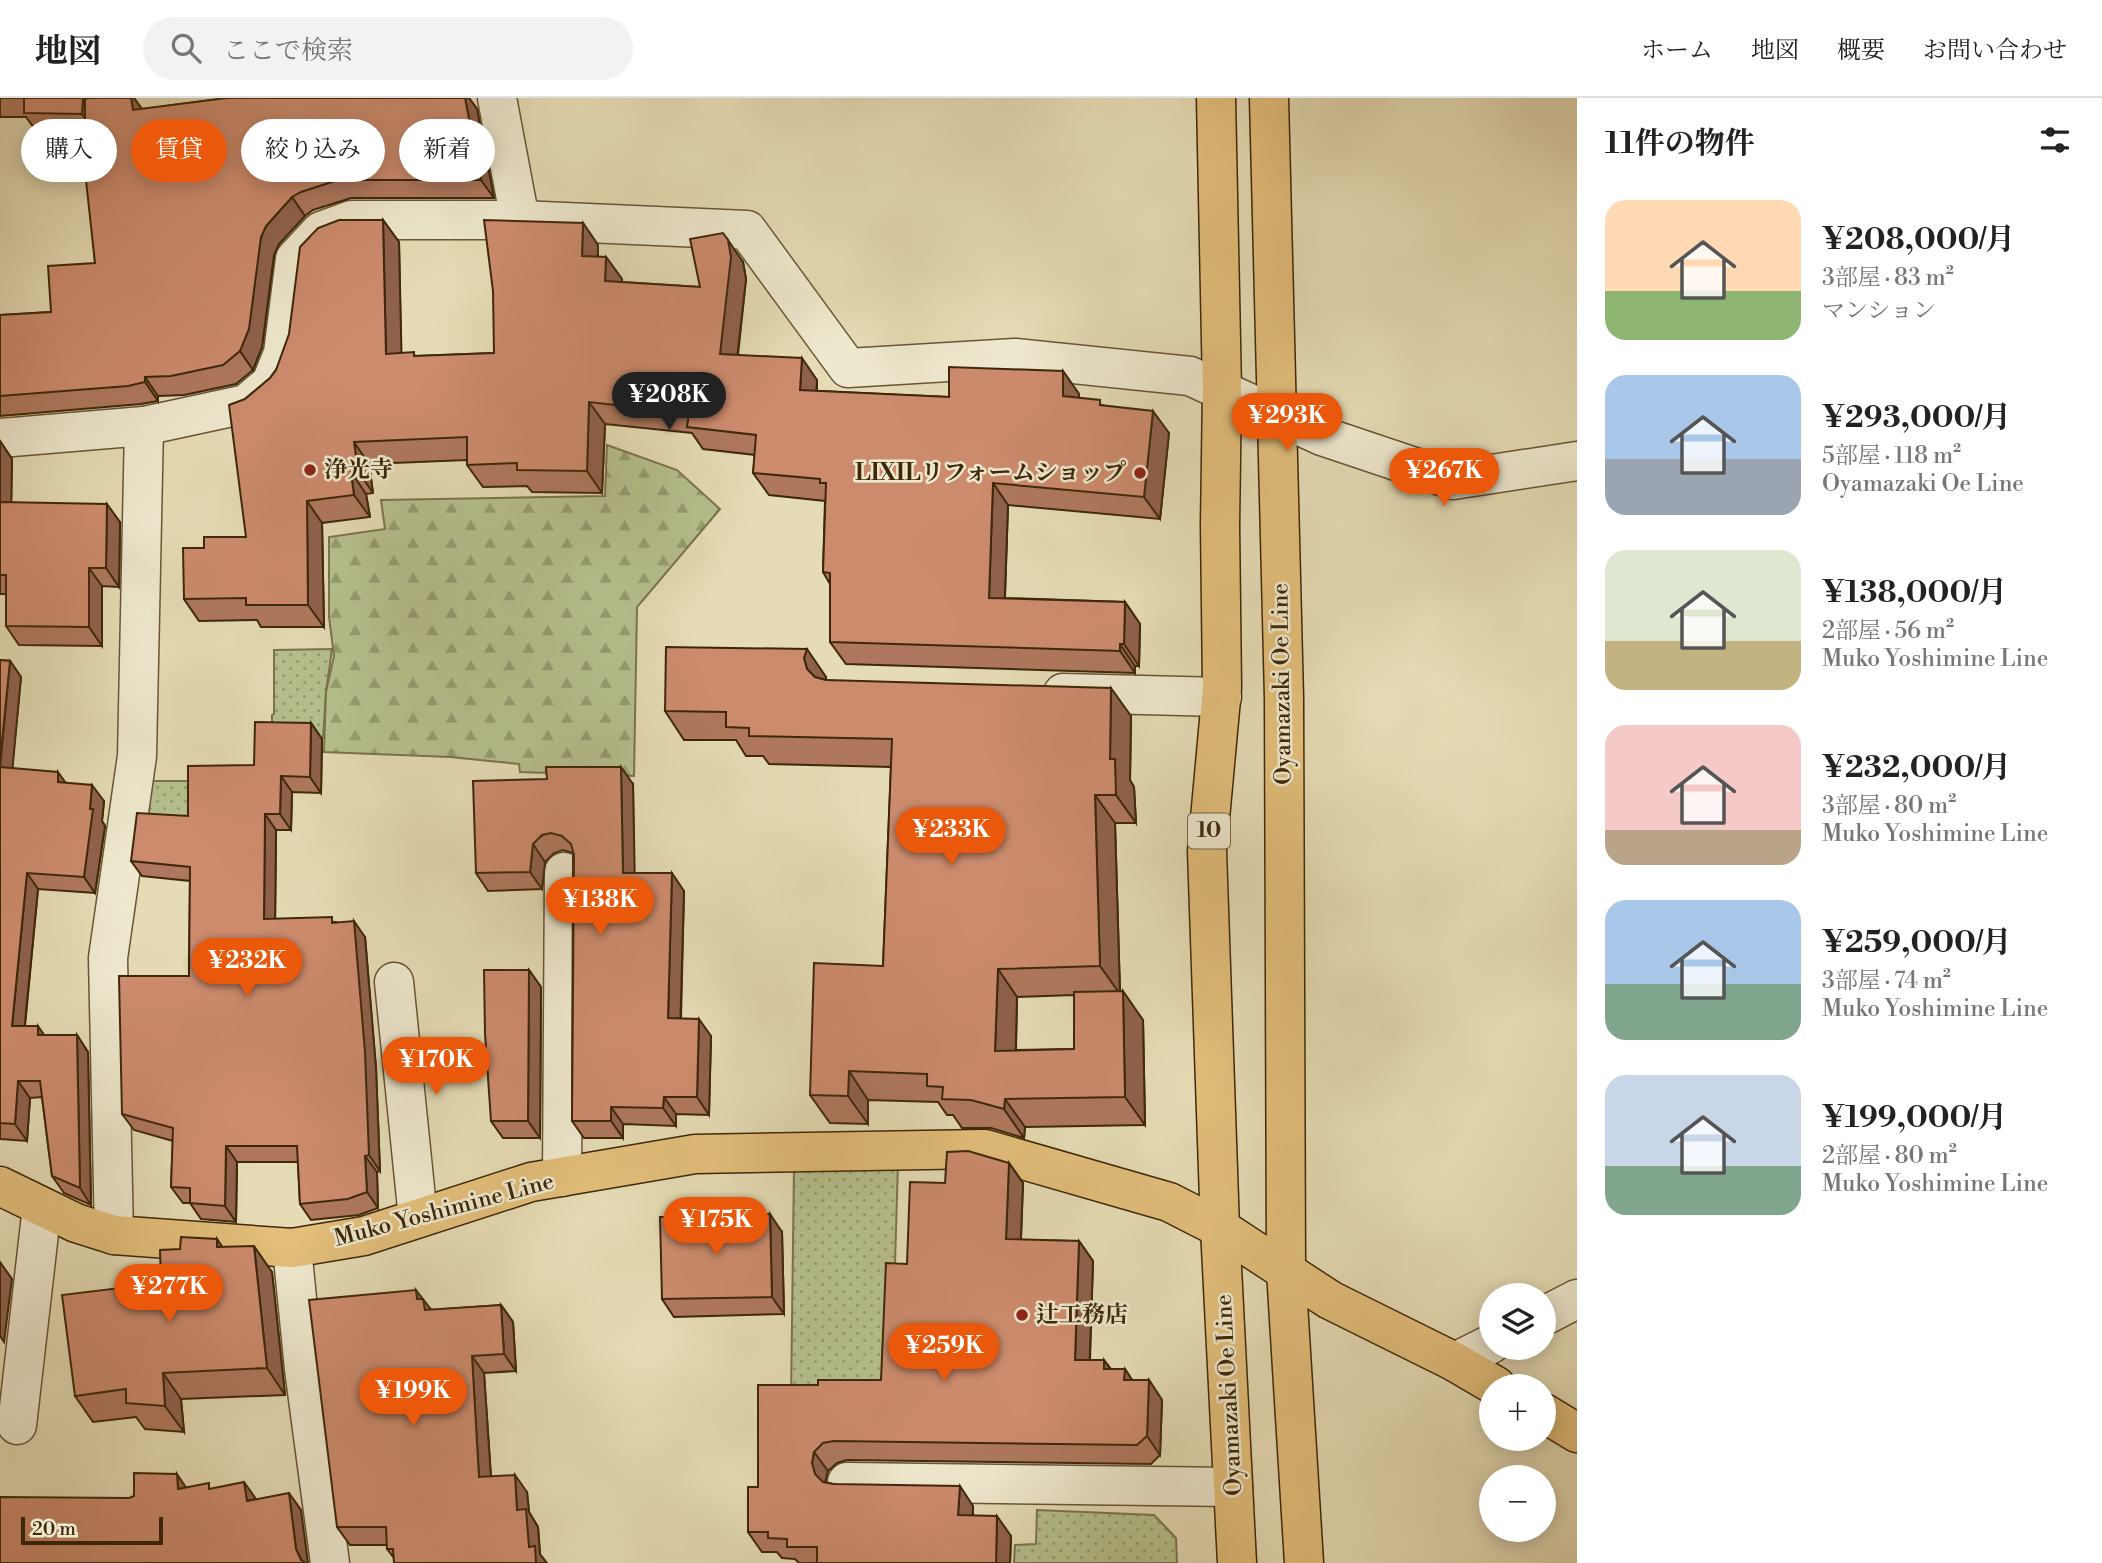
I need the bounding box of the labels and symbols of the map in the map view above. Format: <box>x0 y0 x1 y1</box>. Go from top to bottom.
pin: ¥208K <box>620 372 718 432</box>
pin: ¥293K <box>1238 394 1336 453</box>
pin: ¥267K <box>1395 448 1493 508</box>
place label: 浄光寺 <box>324 456 393 484</box>
place label: LIXILリフォームショップ <box>855 459 1126 487</box>
marker: 浄光寺 <box>302 462 318 478</box>
marker: LIXILリフォームショップ <box>1132 465 1148 481</box>
street label: Oyamazaki Oe Line <box>1266 583 1298 785</box>
pin: ¥233K <box>902 808 1000 867</box>
road number: 10 <box>1188 814 1230 848</box>
pin: ¥138K <box>551 878 649 937</box>
pin: ¥232K <box>198 939 296 998</box>
pin: ¥170K <box>387 1038 485 1097</box>
street label: Muko Yoshimine Line <box>331 1167 557 1253</box>
pin: ¥175K <box>667 1198 765 1257</box>
pin: ¥277K <box>120 1264 218 1324</box>
street label: Oyamazaki Oe Line <box>1210 1293 1248 1497</box>
place label: 辻工務店 <box>1036 1301 1128 1329</box>
marker: 辻工務店 <box>1014 1307 1030 1323</box>
pin: ¥259K <box>895 1324 993 1383</box>
pin: ¥199K <box>364 1368 462 1428</box>
scale bar <box>21 1514 163 1546</box>

